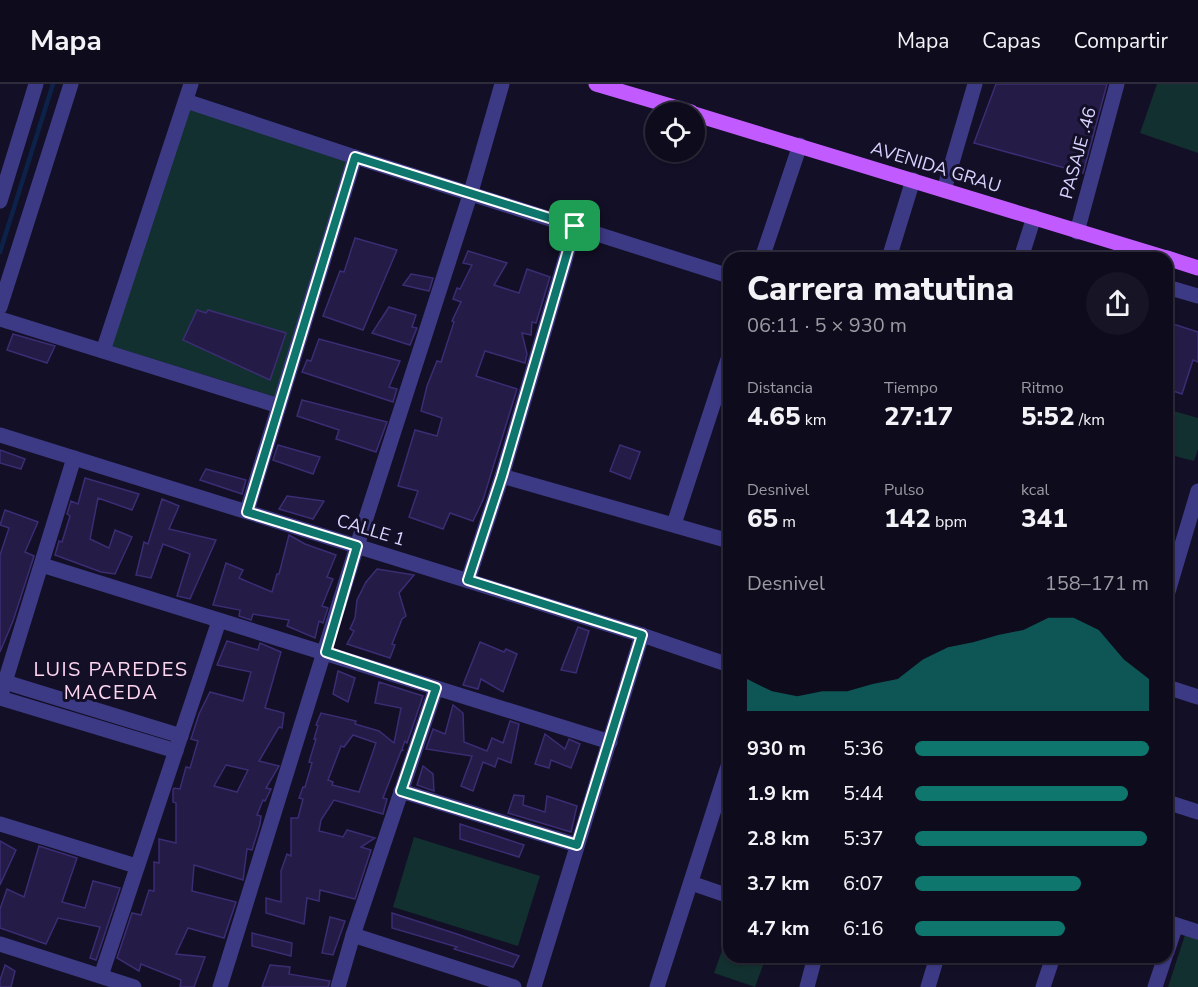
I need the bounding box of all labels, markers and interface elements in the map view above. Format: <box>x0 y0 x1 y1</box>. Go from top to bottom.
text: Mapa <box>30 22 102 60</box>
text: Mapa <box>897 27 949 55</box>
text: Capas <box>982 27 1041 55</box>
text: Compartir <box>1074 27 1168 55</box>
map controls <box>645 102 705 162</box>
button: locate <box>645 102 705 162</box>
street label: PASAJE .46 <box>1054 104 1102 202</box>
street label: AVENIDA GRAU <box>868 136 1004 198</box>
pin <box>549 200 600 251</box>
icon: arrive <box>558 209 591 242</box>
text: Carrera matutina <box>747 267 1014 312</box>
button: share <box>1086 272 1149 335</box>
text: 06:11 · 5 × 930 m <box>747 312 907 339</box>
text: Distancia <box>747 377 813 399</box>
text: Tiempo <box>884 377 938 399</box>
text: Ritmo <box>1021 377 1064 399</box>
text: 4.65 <box>747 399 801 434</box>
text: 27:17 <box>884 399 953 434</box>
text: 5:52 <box>1021 399 1075 434</box>
text: km <box>801 409 826 431</box>
text: /km <box>1075 409 1105 431</box>
text: Desnivel <box>747 479 809 501</box>
text: Pulso <box>884 479 924 501</box>
text: kcal <box>1021 479 1049 501</box>
text: 65 <box>747 501 778 536</box>
text: 142 <box>884 501 931 536</box>
text: 341 <box>1021 501 1068 536</box>
street label: CALLE 1 <box>334 508 408 552</box>
text: m <box>778 511 796 533</box>
text: bpm <box>931 511 967 533</box>
text: Desnivel <box>747 570 825 597</box>
text: 158–171 m <box>1045 570 1149 597</box>
district label: LUIS PAREDES MACEDA <box>34 656 188 706</box>
text: 930 m <box>747 735 806 762</box>
text: 5:36 <box>843 735 884 762</box>
text: 1.9 km <box>747 780 810 807</box>
text: 5:44 <box>843 780 884 807</box>
text: 2.8 km <box>747 825 810 852</box>
text: 5:37 <box>843 825 884 852</box>
text: 3.7 km <box>747 870 810 897</box>
text: 6:07 <box>843 870 884 897</box>
text: 4.7 km <box>747 915 810 942</box>
text: 6:16 <box>843 915 884 942</box>

